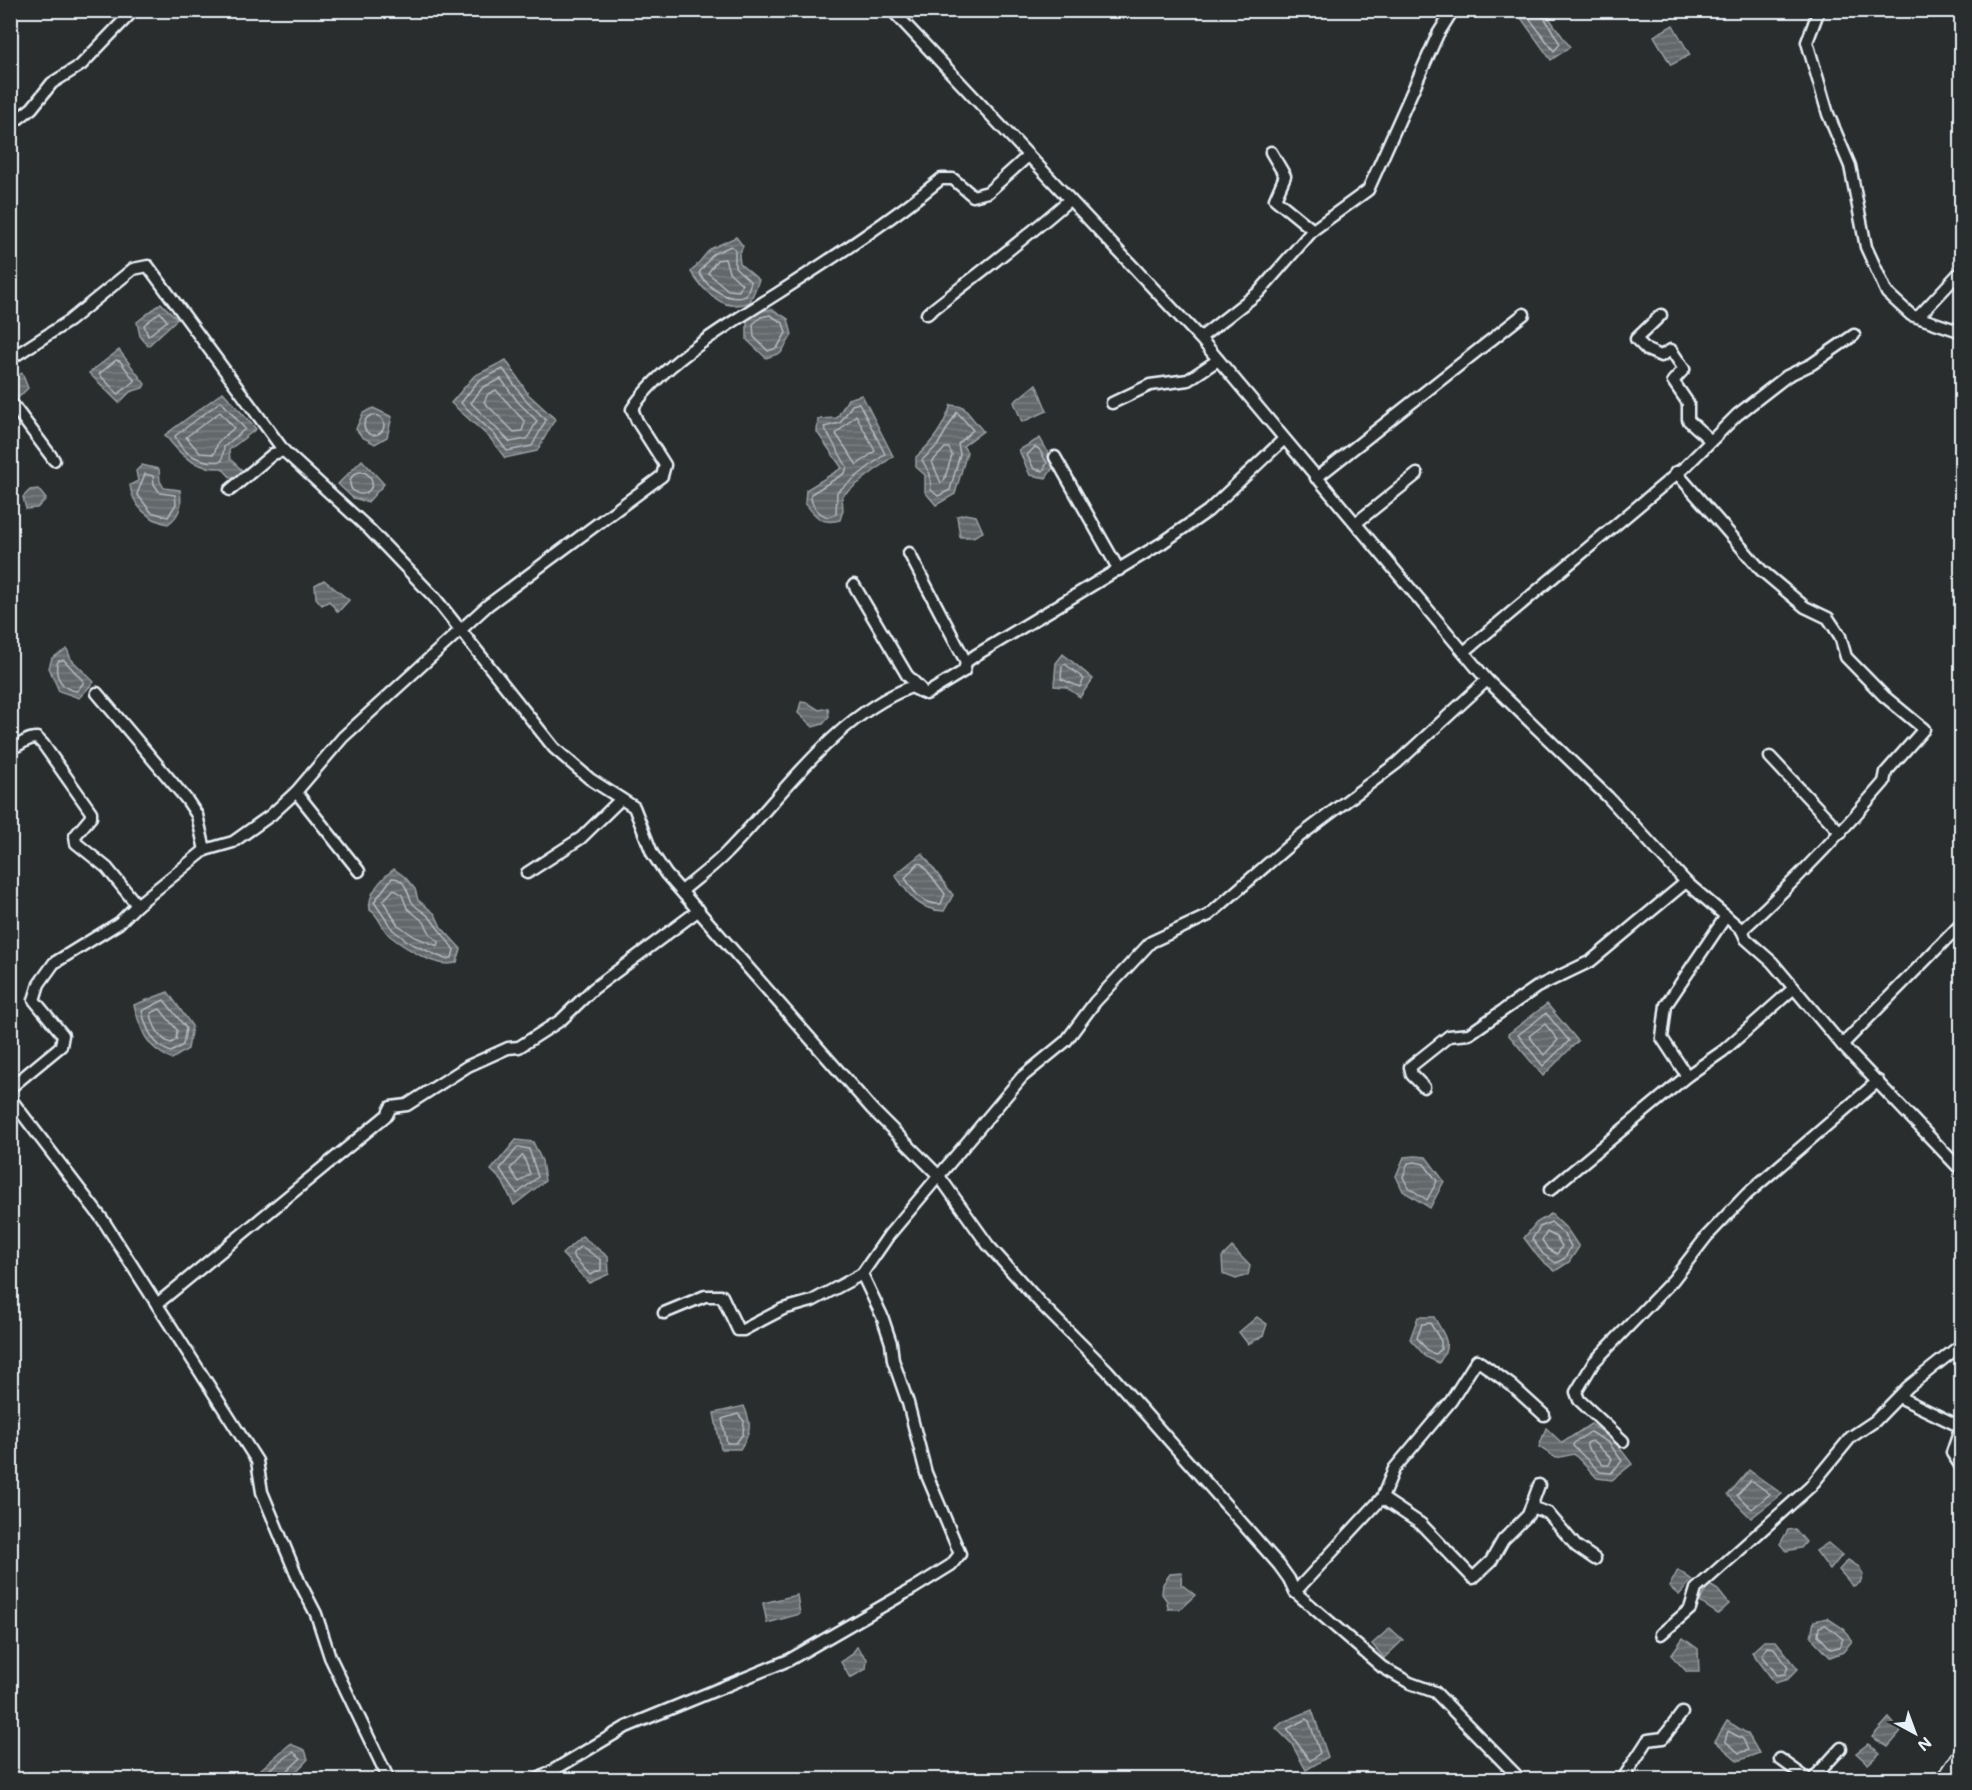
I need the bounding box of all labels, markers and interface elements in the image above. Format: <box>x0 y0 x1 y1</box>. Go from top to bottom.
north arrow <box>1885 1703 1945 1763</box>
text: N <box>1914 1733 1937 1757</box>

